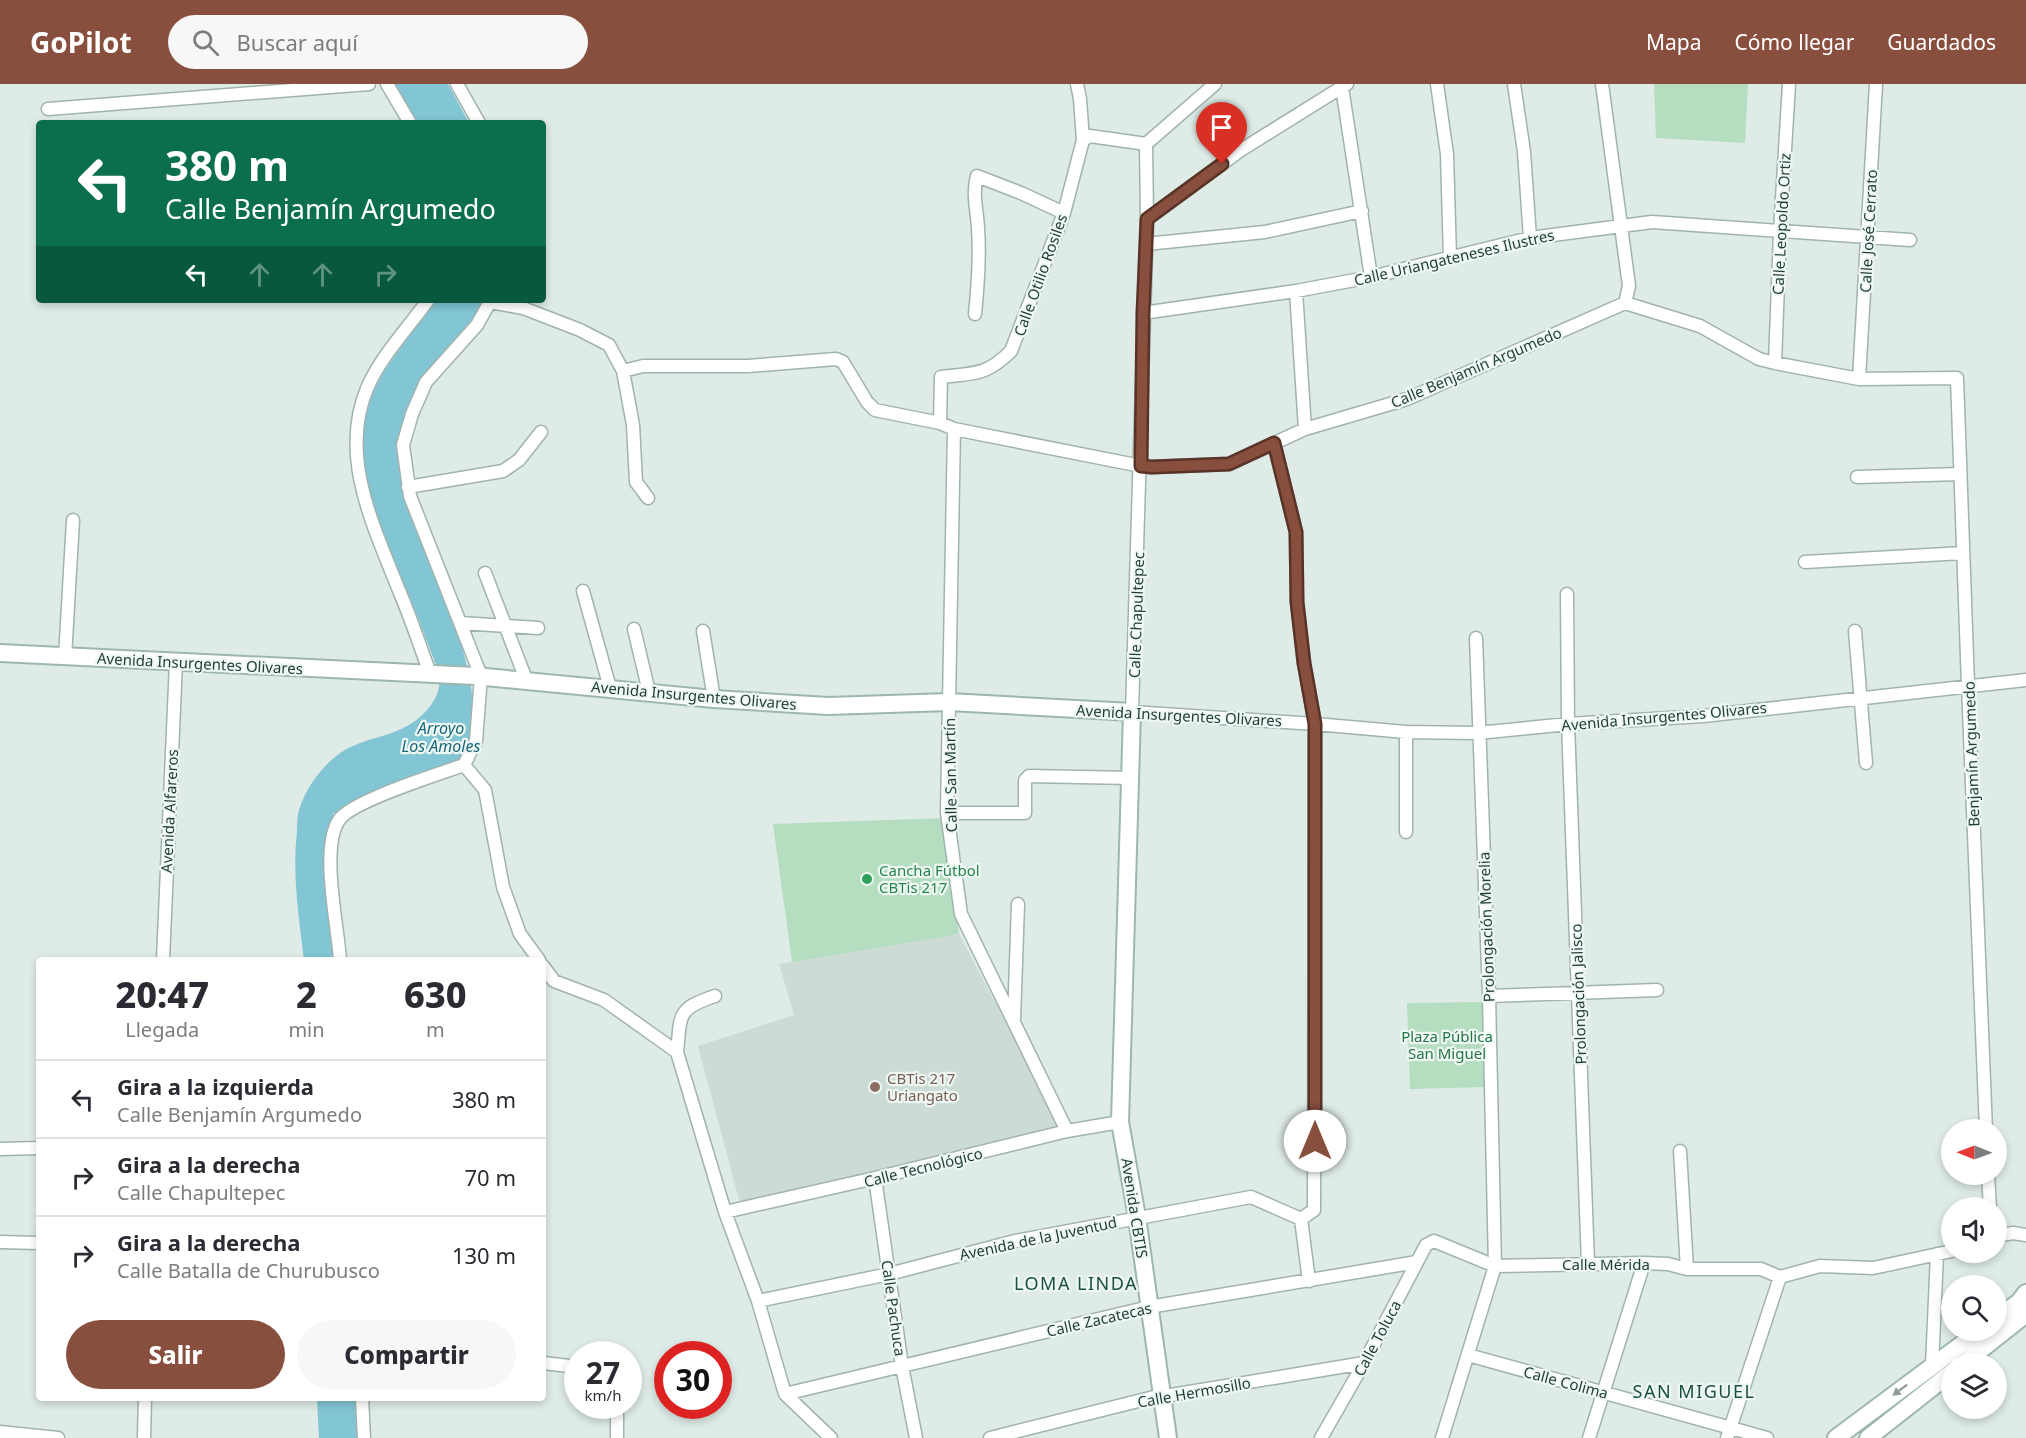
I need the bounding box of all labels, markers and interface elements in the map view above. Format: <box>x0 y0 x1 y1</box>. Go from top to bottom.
search box <box>168 15 588 69</box>
text: GoPilot <box>30 23 132 61</box>
icon: search <box>189 26 222 59</box>
text: Buscar aquí <box>237 27 358 57</box>
text: Mapa <box>1646 28 1701 56</box>
text: Cómo llegar <box>1734 28 1854 56</box>
text: Guardados <box>1887 28 1996 56</box>
pin <box>1196 102 1247 164</box>
icon: arrive <box>1205 111 1238 144</box>
text: 380 m <box>165 136 289 193</box>
icon: left <box>66 144 144 222</box>
street label: Calle Leopoldo Ortiz <box>1767 153 1795 295</box>
street label: Calle José Cerrato <box>1855 169 1881 293</box>
text: Calle Benjamín Argumedo <box>165 190 496 227</box>
street label: Calle Otilio Rosiles <box>1009 211 1071 339</box>
street label: Calle Uriangateneses Ilustres <box>1352 224 1556 290</box>
icon: left <box>180 258 213 291</box>
icon: ahead <box>243 258 276 291</box>
icon: ahead <box>306 258 339 291</box>
icon: right <box>369 258 402 291</box>
street label: Calle Benjamín Argumedo <box>1388 322 1564 412</box>
street label: Calle Chapultepec <box>1124 552 1148 678</box>
street label: Avenida Insurgentes Olivares <box>97 648 303 678</box>
street label: Avenida Insurgentes Olivares <box>590 676 798 714</box>
street label: Benjamín Argumedo <box>1958 681 1984 827</box>
street label: Avenida Insurgentes Olivares <box>1560 697 1768 735</box>
street label: Avenida Insurgentes Olivares <box>1076 700 1282 730</box>
water label: Arroyo Los Amoles <box>402 717 480 757</box>
street label: Calle San Martín <box>939 718 961 832</box>
street label: Avenida Alfareros <box>156 749 182 873</box>
street label: Prolongación Morelia <box>1473 851 1499 1003</box>
place label: Cancha Fútbol CBTis 217 <box>879 860 980 897</box>
marker: Cancha Fútbol CBTis 217 <box>860 872 874 886</box>
street label: Prolongación Jalisco <box>1566 923 1590 1065</box>
text: 20:47 <box>115 970 209 1019</box>
text: 2 <box>296 970 317 1019</box>
text: 630 <box>404 970 467 1019</box>
text: Llegada <box>125 1016 199 1043</box>
text: min <box>288 1016 325 1043</box>
text: m <box>426 1016 445 1043</box>
park label: Plaza Pública San Miguel <box>1401 1026 1493 1063</box>
place label: CBTis 217 Uriangato <box>887 1068 958 1105</box>
text: Gira a la izquierda <box>117 1071 314 1101</box>
marker: CBTis 217 Uriangato <box>868 1080 882 1094</box>
icon: left <box>66 1083 99 1116</box>
text: 380 m <box>452 1084 516 1114</box>
text: Calle Benjamín Argumedo <box>117 1101 362 1128</box>
position arrow <box>1283 1109 1347 1173</box>
north arrow <box>1941 1119 2007 1185</box>
map controls <box>1941 1119 2007 1419</box>
street label: Calle Tecnológico <box>862 1143 984 1191</box>
text: Gira a la derecha <box>117 1149 301 1179</box>
street label: Avenida CBTIS <box>1117 1156 1153 1260</box>
icon: right <box>66 1161 99 1194</box>
text: 70 m <box>465 1162 516 1192</box>
text: Calle Chapultepec <box>117 1179 285 1206</box>
button: sound <box>1941 1197 2007 1263</box>
street label: Avenida de la Juventud <box>957 1212 1119 1264</box>
text: Gira a la derecha <box>117 1227 301 1257</box>
icon: right <box>66 1239 99 1272</box>
text: 130 m <box>452 1240 516 1270</box>
street label: Calle Mérida <box>1562 1254 1650 1274</box>
text: Calle Batalla de Churubusco <box>117 1257 380 1284</box>
street label: Calle Pachuca <box>877 1259 911 1357</box>
district label: LOMA LINDA <box>1014 1271 1138 1295</box>
button: search <box>1941 1275 2007 1341</box>
street label: Calle Zacatecas <box>1044 1297 1154 1341</box>
street label: Calle Toluca <box>1349 1297 1405 1379</box>
button: Salir <box>66 1320 285 1389</box>
button: Compartir <box>297 1320 516 1389</box>
speed limit sign: 30 <box>654 1341 732 1419</box>
text: 27 <box>586 1352 620 1393</box>
button: layers <box>1941 1353 2007 1419</box>
street label: Calle Colima <box>1522 1361 1610 1403</box>
street label: Calle Hermosillo <box>1136 1372 1252 1412</box>
district label: SAN MIGUEL <box>1633 1379 1755 1403</box>
one-way arrow <box>1892 1384 1907 1396</box>
text: km/h <box>585 1385 621 1405</box>

